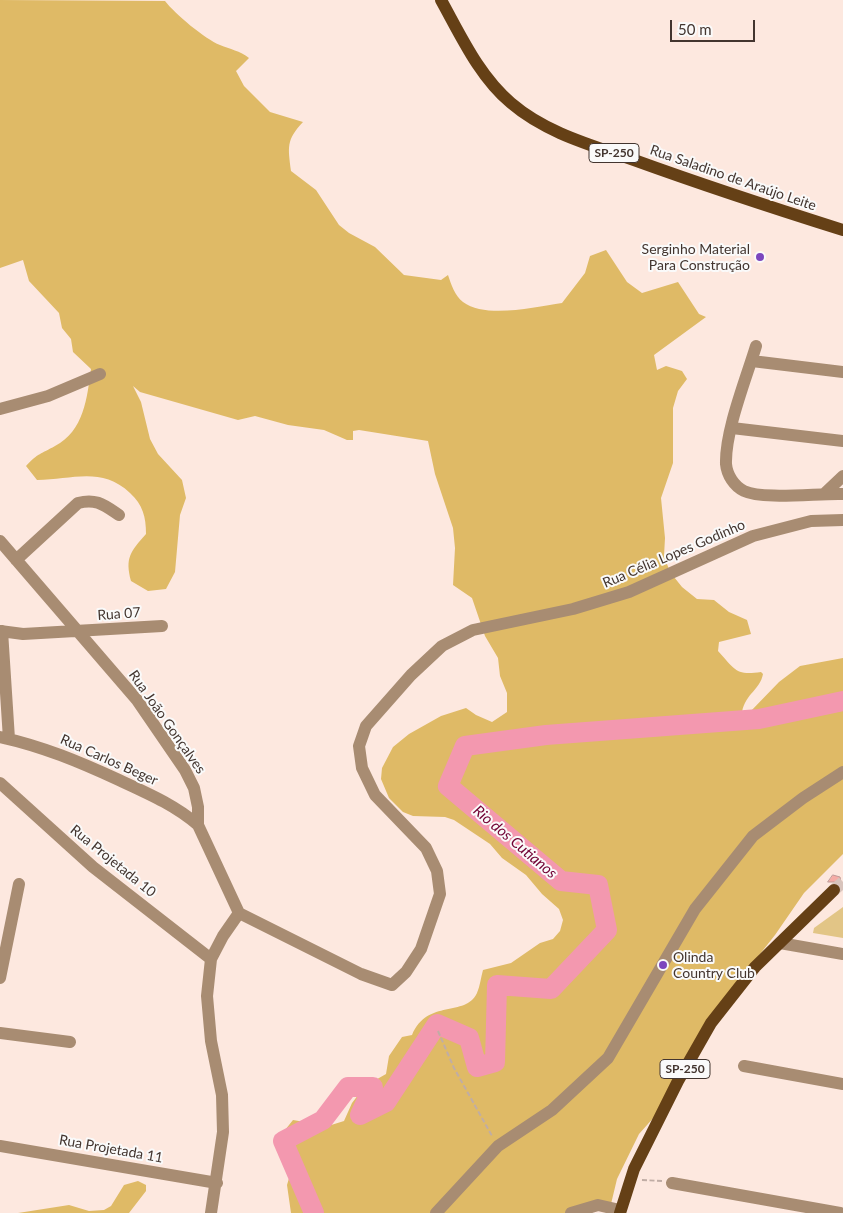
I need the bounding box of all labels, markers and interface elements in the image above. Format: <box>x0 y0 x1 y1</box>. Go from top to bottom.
scale bar <box>673 10 758 42</box>
text: 50 m <box>678 20 712 38</box>
street label: Rua Saladino de Araújo Leite <box>648 142 818 214</box>
road number: SP-250 <box>589 144 639 162</box>
place label: Serginho Material Para Construção <box>642 241 750 274</box>
marker: Serginho Material Para Construção <box>754 251 766 263</box>
street label: Rua Célia Lopes Godinho <box>600 516 748 592</box>
street label: Rua 07 <box>97 604 141 624</box>
street label: Rua João Gonçalves <box>125 667 209 777</box>
street label: Rua Carlos Beger <box>58 731 160 789</box>
water label: Rio dos Cutianos <box>469 802 561 882</box>
street label: Rua Projetada 10 <box>67 821 159 901</box>
place label: Olinda Country Club <box>673 949 755 982</box>
marker: Olinda Country Club <box>657 959 669 971</box>
road number: SP-250 <box>660 1060 710 1078</box>
street label: Rua Projetada 11 <box>58 1132 164 1166</box>

